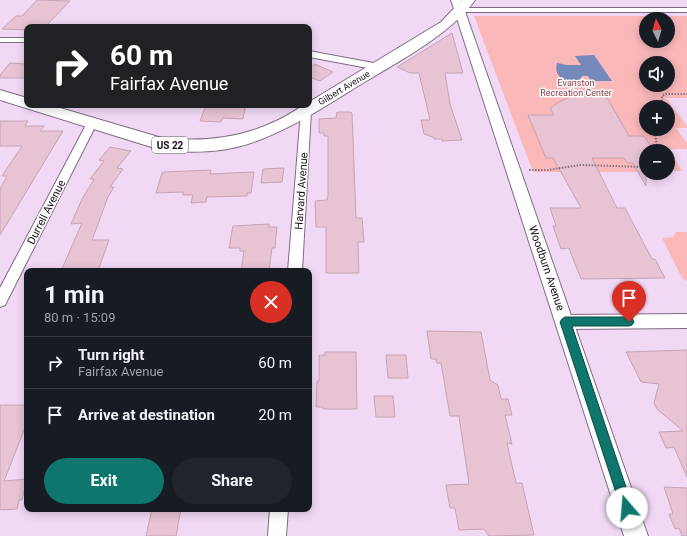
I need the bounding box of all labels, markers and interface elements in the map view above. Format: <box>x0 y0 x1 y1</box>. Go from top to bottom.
north arrow <box>639 12 675 48</box>
map controls <box>639 12 675 180</box>
text: 60 m <box>110 39 173 72</box>
icon: right <box>44 40 96 92</box>
button: sound <box>639 56 675 92</box>
street label: Gilbert Avenue <box>316 69 372 107</box>
text: Fairfax Avenue <box>110 73 228 94</box>
park label: Evanston Recreation Center <box>540 78 612 98</box>
button: + <box>639 100 675 136</box>
road number: US 22 <box>152 137 188 153</box>
button: − <box>639 144 675 180</box>
street label: Harvard Avenue <box>292 152 311 230</box>
street label: Durrell Avenue <box>25 178 68 247</box>
street label: Woodburn Avenue <box>526 224 567 313</box>
text: 1 min <box>44 281 104 309</box>
button: close <box>250 281 292 323</box>
pin <box>612 281 646 322</box>
icon: arrive <box>618 287 640 309</box>
text: 80 m · 15:09 <box>44 310 115 325</box>
text: Turn right <box>78 346 144 364</box>
icon: right <box>44 352 66 374</box>
text: 60 m <box>258 354 292 372</box>
text: Fairfax Avenue <box>78 364 163 379</box>
icon: arrive <box>44 404 66 426</box>
text: Arrive at destination <box>78 406 215 424</box>
text: 20 m <box>258 406 292 424</box>
button: Exit <box>44 458 164 504</box>
button: Share <box>172 458 292 504</box>
position arrow <box>606 487 648 529</box>

